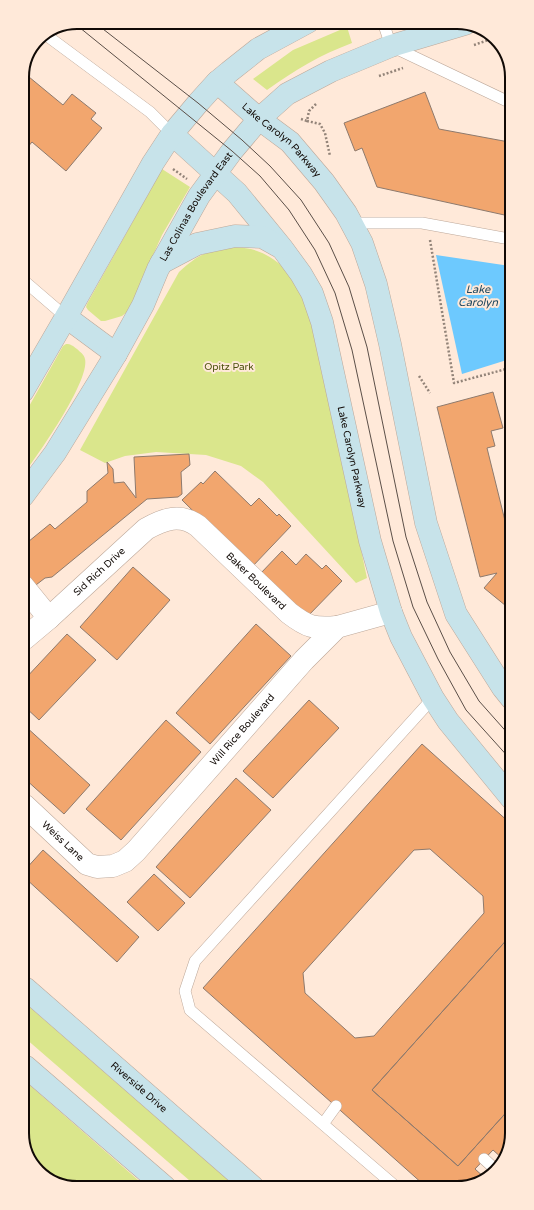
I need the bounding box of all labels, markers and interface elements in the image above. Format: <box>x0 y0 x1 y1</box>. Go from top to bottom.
street label: Lake Carolyn Parkway <box>239 101 324 180</box>
street label: Las Colinas Boulevard East <box>157 150 235 264</box>
water label: Lake Carolyn <box>458 283 498 309</box>
park label: Opitz Park <box>204 361 254 373</box>
street label: Lake Carolyn Parkway <box>335 405 369 510</box>
street label: Sid Rich Drive <box>71 545 128 598</box>
street label: Baker Boulevard <box>223 550 288 613</box>
street label: Will Rice Boulevard <box>208 692 277 768</box>
street label: Weiss Lane <box>39 819 86 864</box>
street label: Riverside Drive <box>108 1059 170 1115</box>

